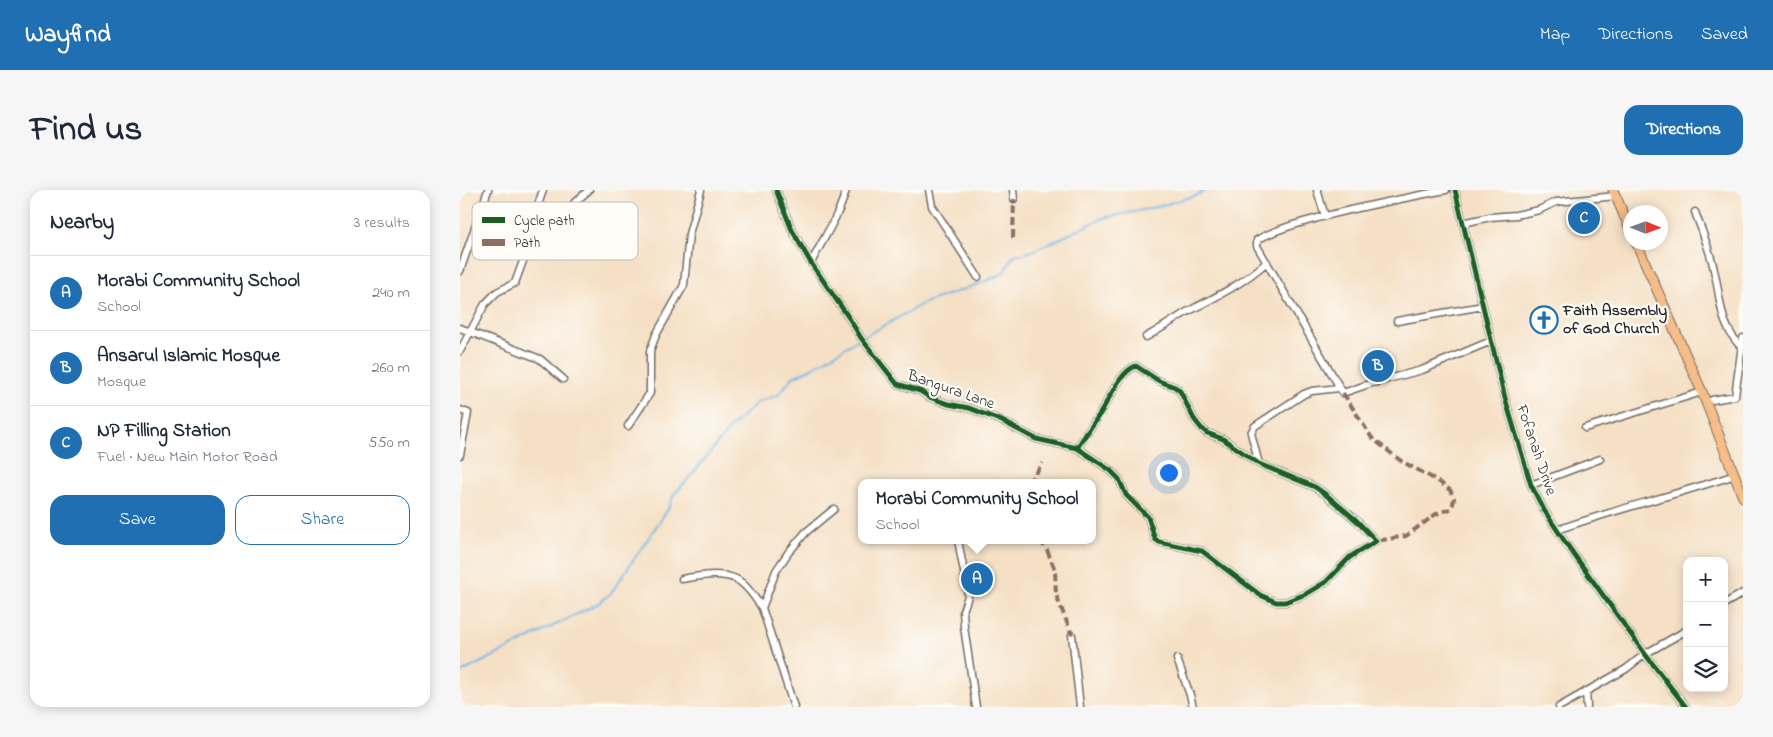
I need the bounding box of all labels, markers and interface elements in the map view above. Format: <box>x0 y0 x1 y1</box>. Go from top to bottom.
text: Wayfind <box>25 18 111 53</box>
text: Map <box>1540 22 1570 48</box>
text: Directions <box>1598 22 1673 48</box>
text: Saved <box>1701 22 1748 48</box>
text: Find us <box>30 105 142 156</box>
button: Directions <box>1624 105 1743 155</box>
pin: C <box>1568 199 1600 237</box>
legend <box>472 202 638 260</box>
north arrow <box>1623 205 1668 250</box>
text: Nearby <box>50 208 114 238</box>
text: 3 results <box>354 211 410 235</box>
text: Cycle path <box>514 211 575 233</box>
text: Path <box>514 233 540 254</box>
text: Morabi Community School <box>97 268 300 295</box>
text: A <box>61 281 71 305</box>
text: 240 m <box>372 281 410 305</box>
text: School <box>97 295 141 319</box>
place label: Faith Assembly of God Church <box>1562 299 1667 341</box>
church icon: Faith Assembly of God Church <box>1529 305 1559 335</box>
text: Ansarul Islamic Mosque <box>97 343 280 370</box>
pin: B <box>1362 347 1394 385</box>
text: B <box>61 356 71 380</box>
text: 260 m <box>372 356 410 380</box>
street label: Bangura Lane <box>903 364 999 416</box>
text: Mosque <box>97 370 146 394</box>
street label: Fofanah Drive <box>1509 400 1563 500</box>
text: NP Filling Station <box>97 418 231 445</box>
text: C <box>62 431 70 455</box>
text: 550 m <box>368 431 410 455</box>
text: Fuel · New Main Motor Road <box>97 445 278 469</box>
your location <box>1156 460 1182 486</box>
popup <box>858 479 1096 544</box>
text: Morabi Community School <box>876 486 1078 513</box>
button: Save <box>50 495 225 545</box>
button: Share <box>235 495 410 545</box>
text: School <box>876 513 919 537</box>
map controls <box>1683 557 1728 692</box>
button: + <box>1683 557 1728 602</box>
pin: A <box>961 560 993 598</box>
button: − <box>1683 602 1728 647</box>
button: layers <box>1683 647 1728 692</box>

